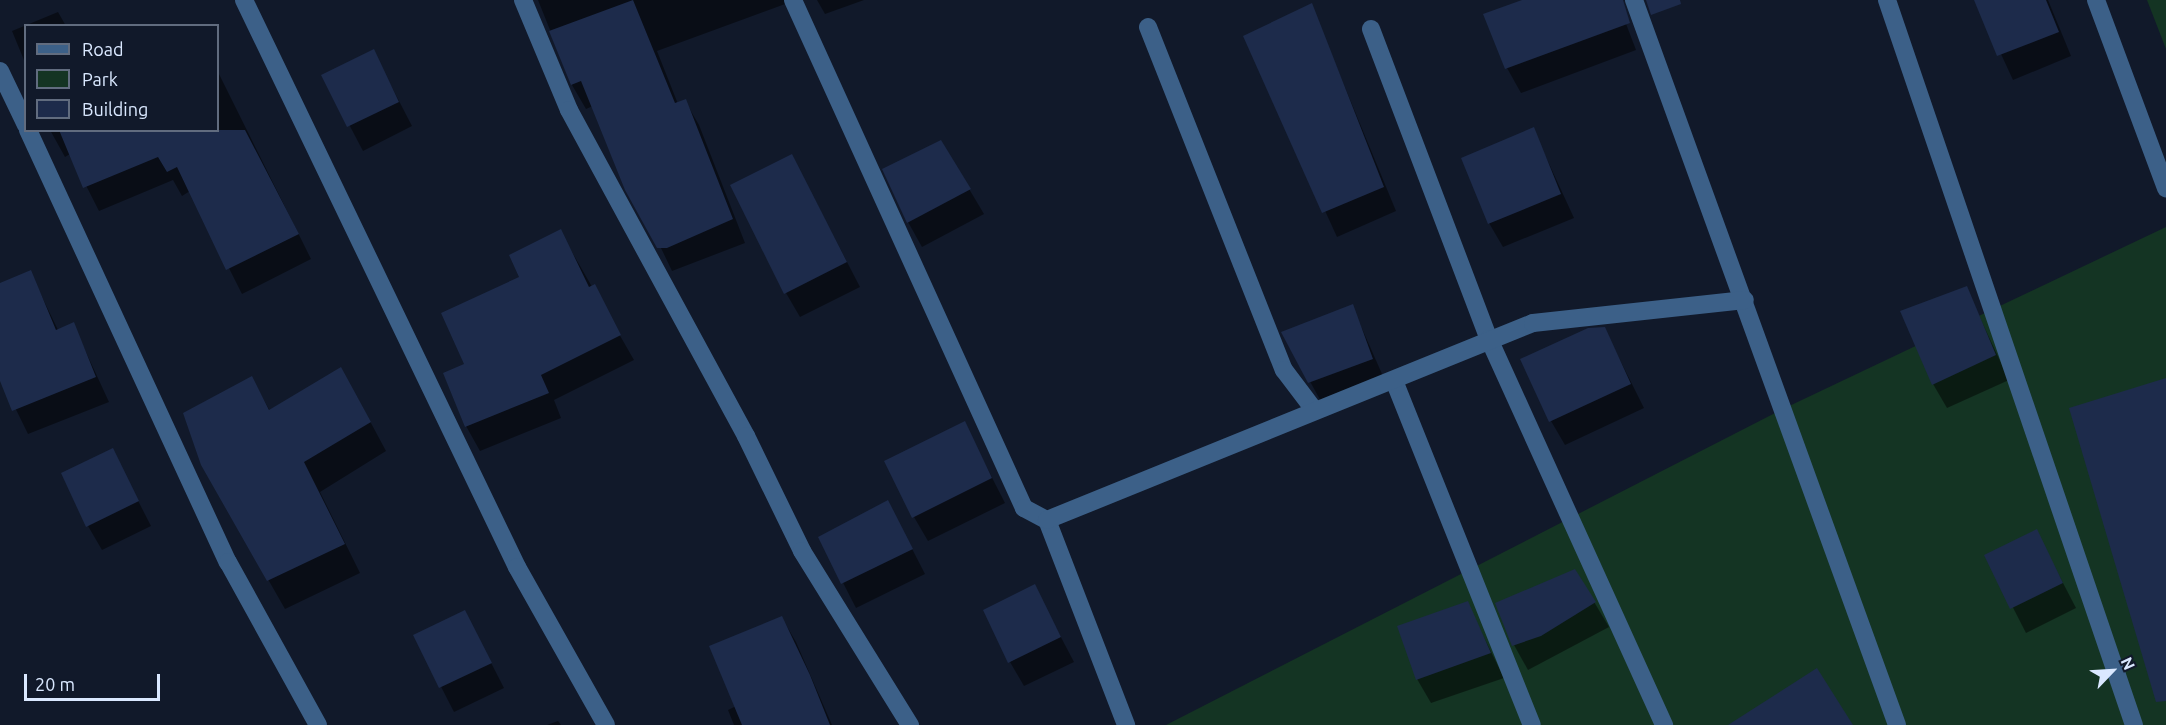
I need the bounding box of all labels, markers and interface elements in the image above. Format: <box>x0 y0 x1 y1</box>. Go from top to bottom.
legend <box>24 24 219 132</box>
text: Road <box>82 39 124 59</box>
text: Park <box>82 69 118 89</box>
text: Building <box>82 99 148 119</box>
north arrow <box>2082 641 2142 701</box>
text: N <box>2118 654 2139 673</box>
scale bar <box>27 662 164 700</box>
text: 20 m <box>35 674 75 694</box>

